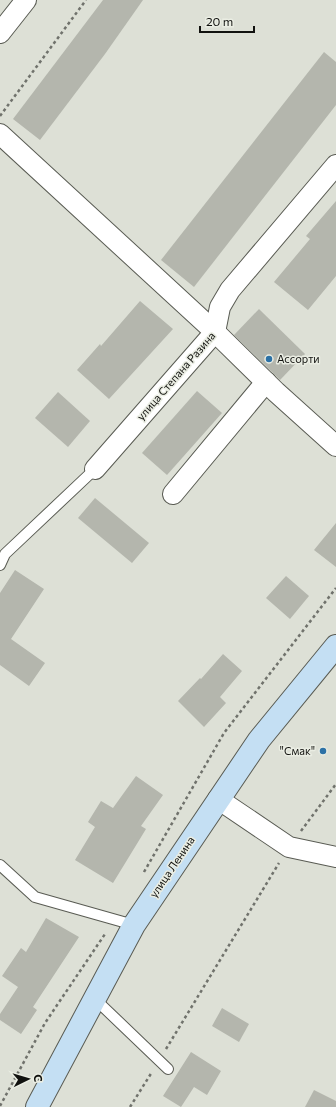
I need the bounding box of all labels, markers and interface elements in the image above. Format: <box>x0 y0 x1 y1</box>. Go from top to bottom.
scale bar <box>200 8 254 34</box>
text: 20 m <box>206 14 233 28</box>
street label: улица Степана Разина <box>134 329 217 422</box>
place label: Ассорти <box>277 352 320 365</box>
marker: Ассорти <box>264 354 274 364</box>
place label: "Смак" <box>280 744 315 757</box>
marker: "Смак" <box>318 746 328 756</box>
street label: улица Ленина <box>146 834 197 900</box>
north arrow <box>8 1059 48 1099</box>
text: С <box>32 1074 45 1083</box>

